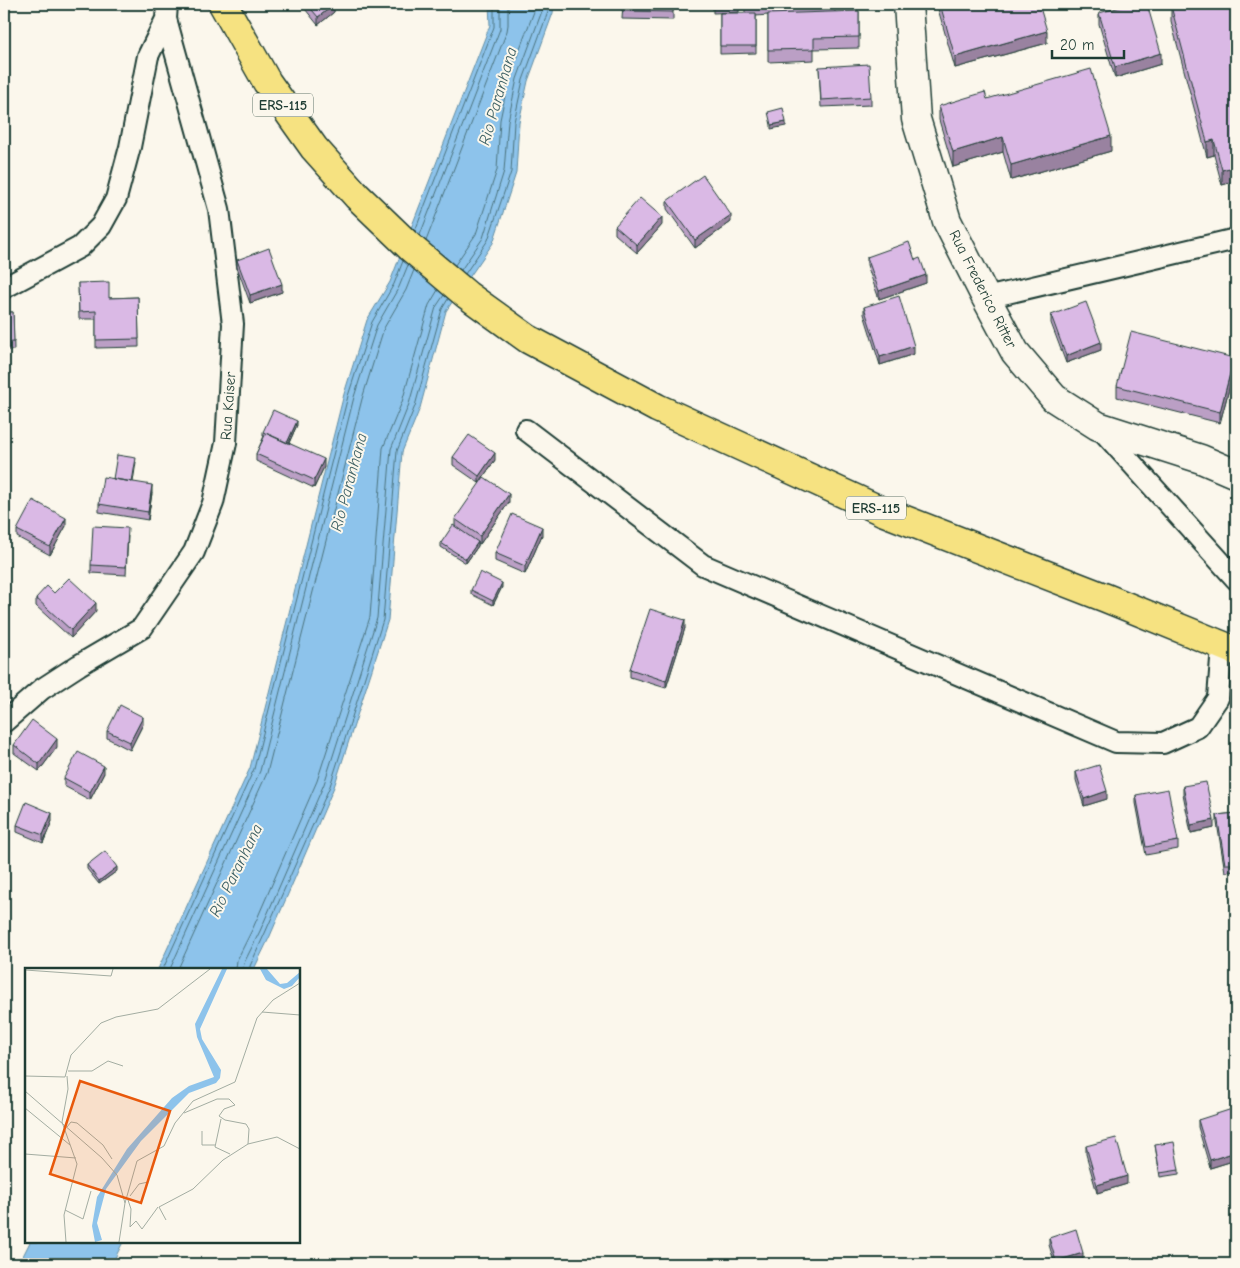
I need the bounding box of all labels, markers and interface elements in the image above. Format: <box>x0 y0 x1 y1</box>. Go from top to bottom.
scale bar <box>1052 28 1125 60</box>
text: 20 m <box>1060 36 1094 54</box>
water label: Rio Paranhana <box>475 45 521 147</box>
road number: ERS-115 <box>253 94 313 116</box>
street label: Rua Frederico Ritter <box>945 227 1021 351</box>
street label: Rua Kaiser <box>217 371 239 441</box>
water label: Rio Paranhana <box>327 431 371 533</box>
road number: ERS-115 <box>846 496 906 520</box>
water label: Rio Paranhana <box>206 821 266 920</box>
inset map <box>25 968 300 1243</box>

